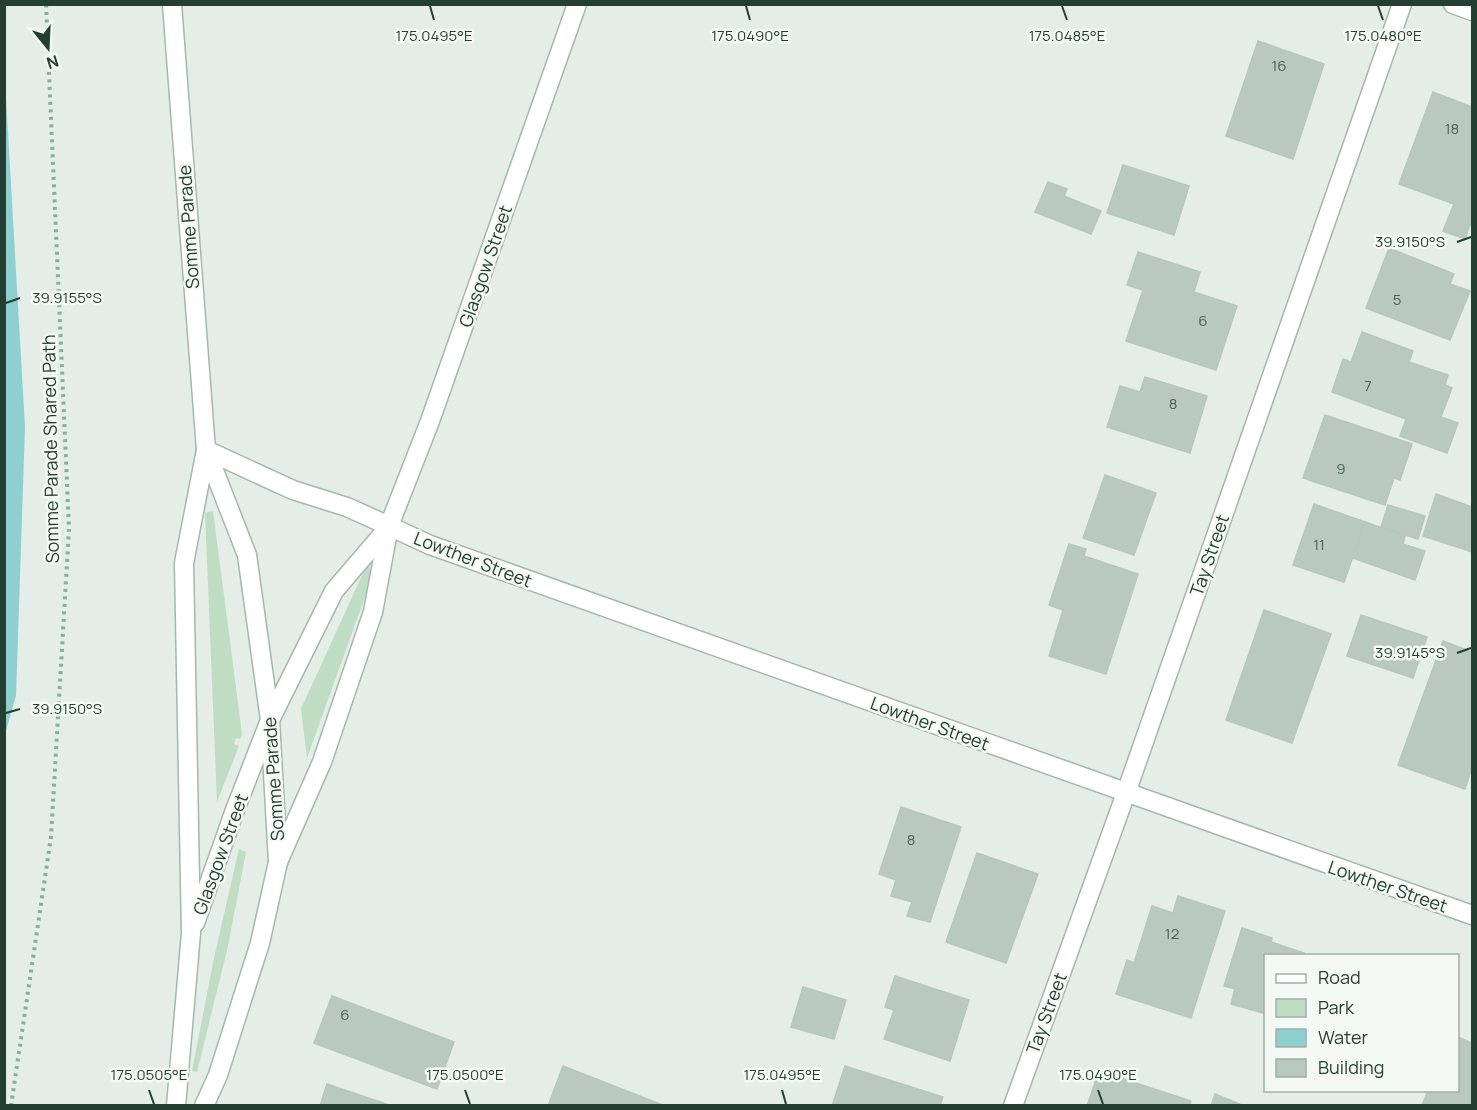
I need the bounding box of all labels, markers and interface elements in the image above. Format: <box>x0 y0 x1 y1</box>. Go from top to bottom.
north arrow <box>18 18 78 78</box>
text: 175.0495°E <box>396 25 472 46</box>
text: 175.0490°E <box>711 25 789 46</box>
text: 175.0485°E <box>1029 25 1105 46</box>
text: 175.0480°E <box>1345 25 1422 46</box>
text: N <box>44 50 62 75</box>
house number: 16 <box>1271 55 1287 76</box>
house number: 18 <box>1445 118 1459 139</box>
street label: Somme Parade <box>172 164 204 290</box>
street label: Glasgow Street <box>453 202 517 330</box>
text: 39.9150°S <box>1375 231 1445 252</box>
text: 39.9155°S <box>32 287 102 308</box>
house number: 5 <box>1393 289 1401 310</box>
house number: 6 <box>1198 310 1208 331</box>
street label: Somme Parade Shared Path <box>36 334 64 564</box>
house number: 7 <box>1364 375 1372 396</box>
house number: 8 <box>1169 393 1177 414</box>
house number: 9 <box>1336 458 1346 479</box>
street label: Tay Street <box>1184 511 1234 599</box>
street label: Lowther Street <box>411 525 535 593</box>
house number: 11 <box>1313 534 1325 555</box>
text: 39.9145°S <box>1375 642 1445 663</box>
street label: Lowther Street <box>867 690 993 756</box>
text: 39.9150°S <box>32 698 102 719</box>
street label: Somme Parade <box>257 716 289 842</box>
street label: Glasgow Street <box>187 790 253 918</box>
house number: 8 <box>907 829 915 850</box>
street label: Lowther Street <box>1325 854 1451 918</box>
house number: 12 <box>1165 923 1179 944</box>
legend <box>1264 954 1459 1092</box>
text: Road <box>1318 965 1361 989</box>
street label: Tay Street <box>1020 969 1072 1057</box>
text: Park <box>1318 995 1355 1019</box>
house number: 6 <box>340 1004 350 1025</box>
text: Water <box>1318 1025 1368 1049</box>
text: Building <box>1318 1055 1384 1079</box>
text: 175.0505°E <box>111 1064 187 1085</box>
text: 175.0500°E <box>426 1064 504 1085</box>
text: 175.0495°E <box>744 1064 820 1085</box>
text: 175.0490°E <box>1059 1064 1137 1085</box>

